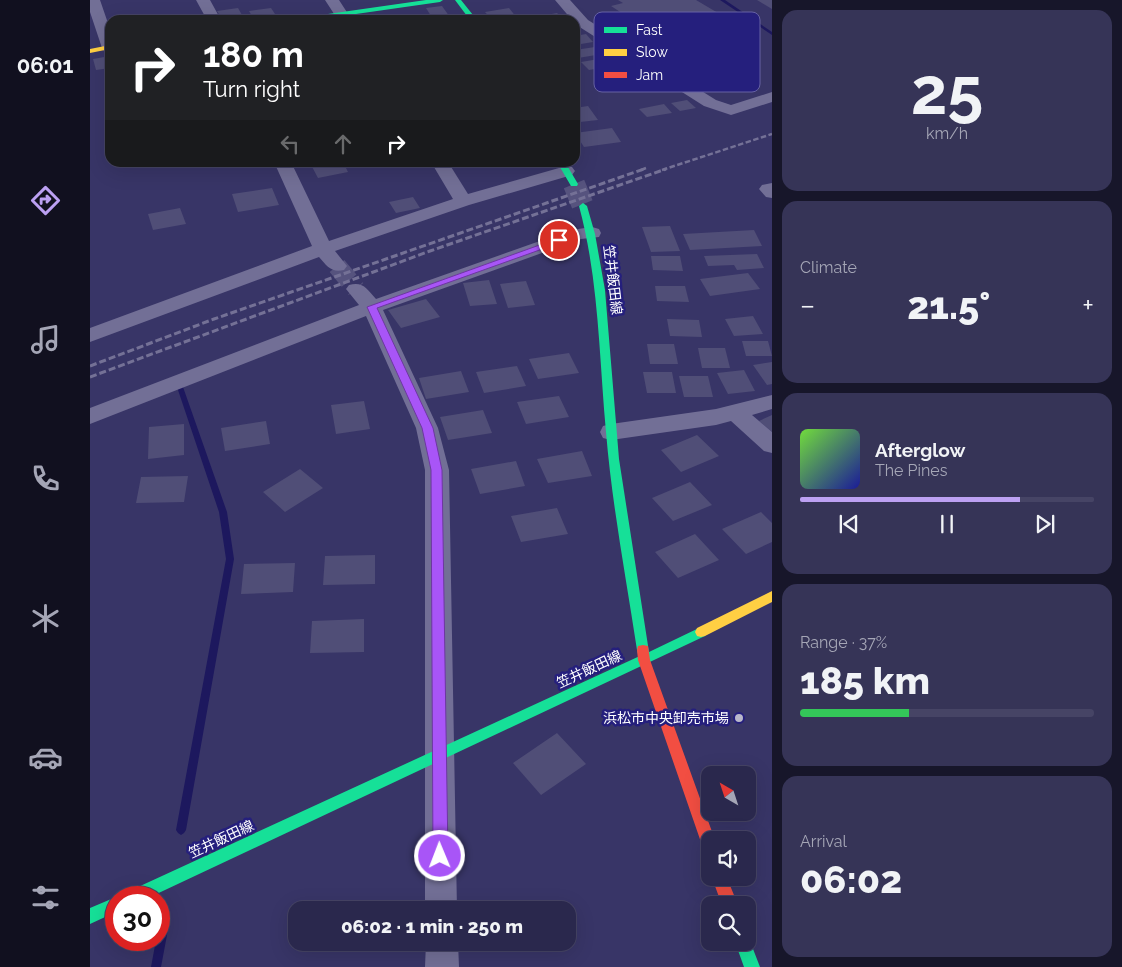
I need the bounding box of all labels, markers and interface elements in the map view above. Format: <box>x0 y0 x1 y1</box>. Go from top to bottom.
legend <box>594 12 760 92</box>
text: Fast <box>636 22 663 38</box>
text: 180 m <box>203 34 304 75</box>
icon: right <box>120 35 185 100</box>
text: Slow <box>636 44 668 60</box>
text: 06:01 <box>17 52 73 78</box>
text: 25 <box>911 53 983 129</box>
text: Jam <box>636 67 663 83</box>
text: Turn right <box>203 76 300 102</box>
text: km/h <box>926 124 968 143</box>
icon: left <box>276 130 304 158</box>
icon: ahead <box>329 130 357 158</box>
icon: right <box>382 130 410 158</box>
icon: directions <box>28 183 63 218</box>
pin <box>538 219 580 261</box>
icon: arrive <box>545 226 573 254</box>
street label: 笠井飯田線 <box>601 244 625 316</box>
text: Climate <box>800 258 857 277</box>
text: 21.5° <box>907 283 990 328</box>
text: − <box>800 289 815 322</box>
text: + <box>1082 289 1094 322</box>
icon: music <box>28 322 63 357</box>
text: Afterglow <box>875 439 965 461</box>
icon: phone <box>28 461 63 496</box>
text: The Pines <box>875 461 947 480</box>
icon: previous <box>835 510 863 538</box>
icon: pause <box>933 510 961 538</box>
icon: next <box>1031 510 1059 538</box>
icon: climate <box>28 601 63 636</box>
text: Range · 37% <box>800 633 887 652</box>
street label: 笠井飯田線 <box>554 647 624 691</box>
text: 185 km <box>800 658 930 703</box>
place label: 浜松市中央卸売市場 <box>603 710 729 726</box>
marker: 浜松市中央卸売市場 <box>733 712 745 724</box>
icon: car <box>28 740 63 775</box>
north arrow <box>701 766 756 821</box>
map controls <box>701 766 756 951</box>
street label: 笠井飯田線 <box>186 817 256 861</box>
position arrow <box>413 829 465 881</box>
button: sound <box>701 831 756 886</box>
text: Arrival <box>800 832 847 851</box>
text: 06:02 <box>800 857 902 902</box>
icon: filters <box>28 880 63 915</box>
speed limit sign: 30 <box>105 886 170 951</box>
button: search <box>701 896 756 951</box>
text: 06:02 · 1 min · 250 m <box>341 915 523 937</box>

